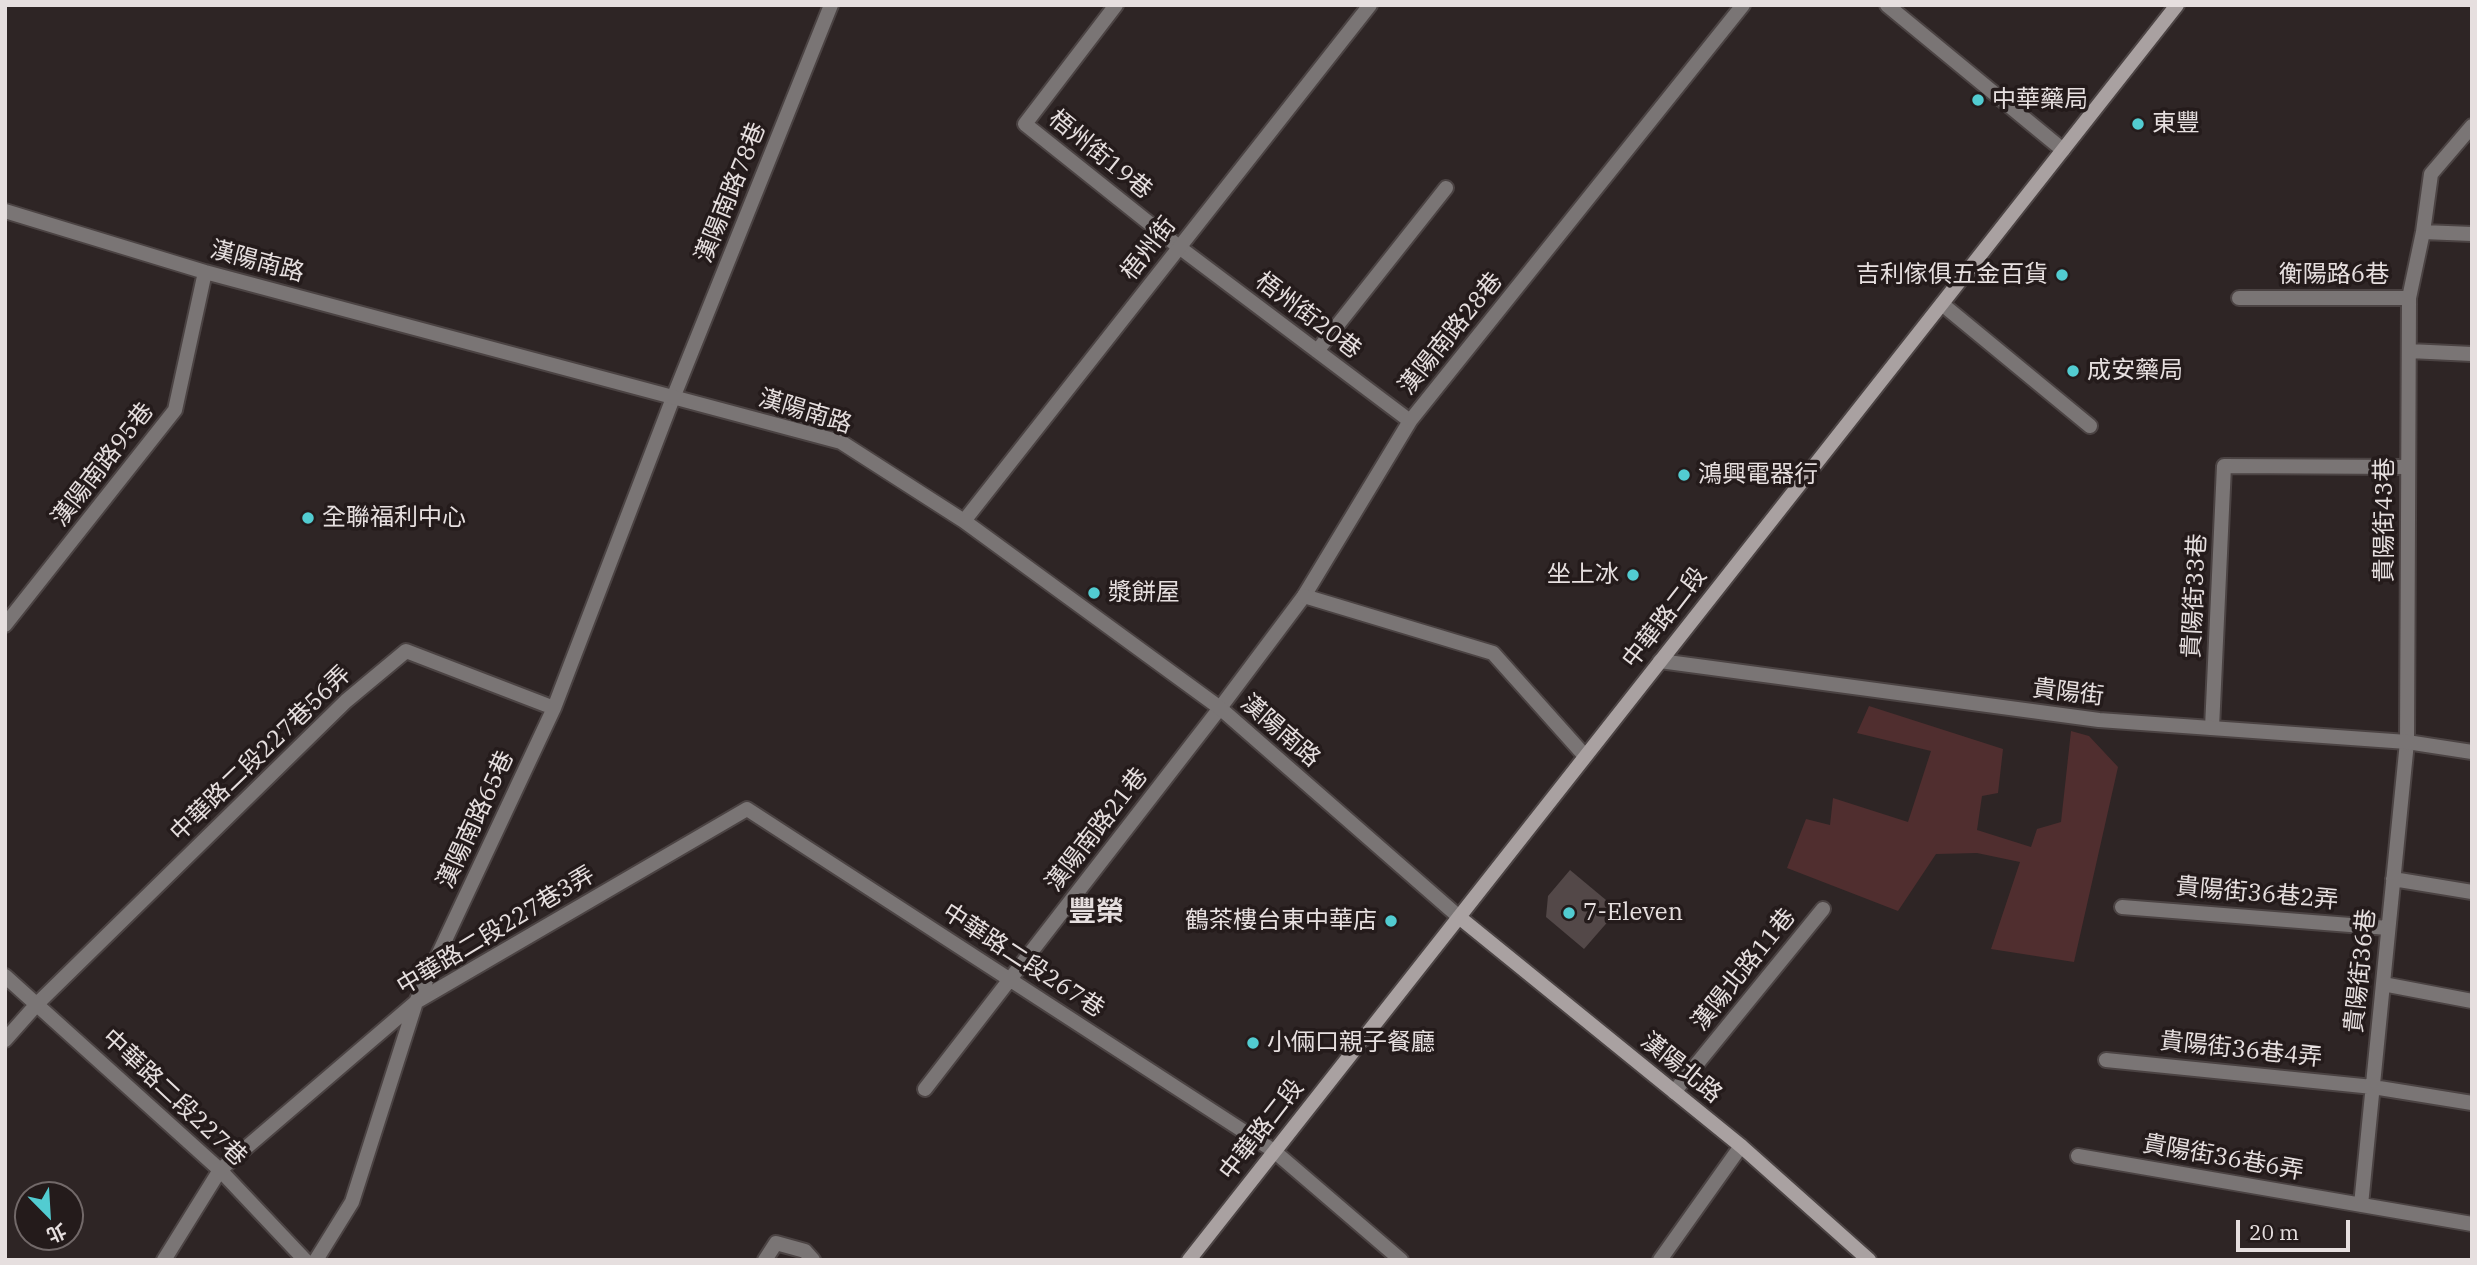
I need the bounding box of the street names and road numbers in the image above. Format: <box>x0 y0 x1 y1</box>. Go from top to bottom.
street label: 梧州街19巷 <box>1042 105 1158 205</box>
street label: 漢陽南路78巷 <box>690 119 772 267</box>
street label: 梧州街 <box>1115 212 1183 286</box>
street label: 漢陽南路 <box>207 236 307 288</box>
street label: 衡陽路6巷 <box>2279 261 2389 289</box>
street label: 梧州街20巷 <box>1249 267 1367 365</box>
street label: 漢陽南路28巷 <box>1393 267 1509 401</box>
street label: 漢陽南路 <box>755 384 855 440</box>
street label: 漢陽南路95巷 <box>46 398 160 532</box>
street label: 貴陽街43巷 <box>2371 458 2399 582</box>
street label: 貴陽街33巷 <box>2177 533 2213 659</box>
street label: 中華路二段 <box>1617 562 1713 674</box>
street label: 中華路二段227巷56弄 <box>165 660 357 848</box>
street label: 貴陽街 <box>2031 674 2105 712</box>
street label: 漢陽南路 <box>1234 689 1326 773</box>
street label: 漢陽南路65巷 <box>432 746 520 894</box>
street label: 漢陽南路21巷 <box>1040 763 1154 897</box>
street label: 中華路二段227巷3弄 <box>392 861 600 1001</box>
street label: 貴陽街36巷2弄 <box>2174 873 2340 915</box>
street label: 中華路二段267巷 <box>937 898 1109 1024</box>
street label: 漢陽北路11巷 <box>1686 903 1802 1037</box>
street label: 貴陽街36巷 <box>2340 907 2382 1035</box>
street label: 中華路二段227巷 <box>96 1024 252 1172</box>
street label: 漢陽北路 <box>1635 1027 1727 1109</box>
street label: 貴陽街36巷4弄 <box>2158 1027 2324 1073</box>
street label: 中華路二段 <box>1214 1074 1310 1186</box>
street label: 貴陽街36巷6弄 <box>2140 1130 2306 1186</box>

